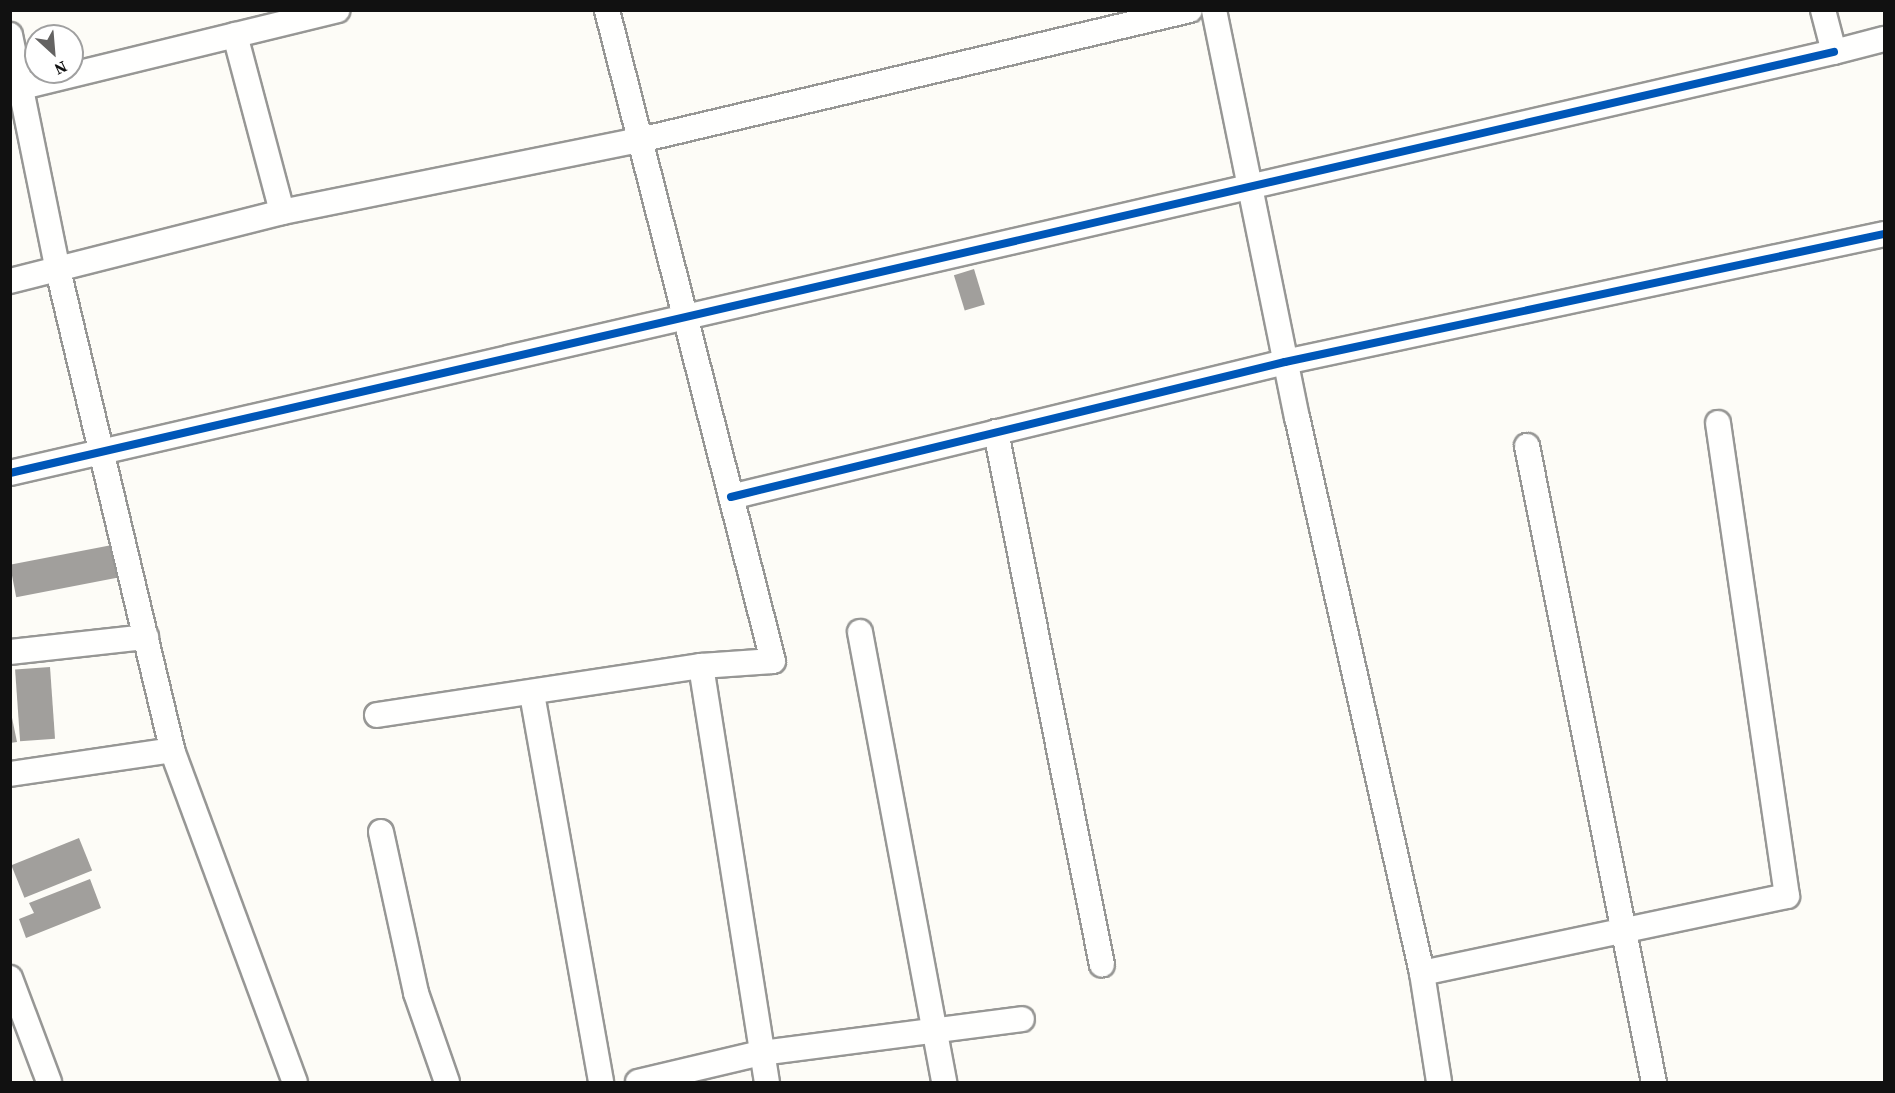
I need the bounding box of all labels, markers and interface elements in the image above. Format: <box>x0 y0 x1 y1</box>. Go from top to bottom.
north arrow <box>24 24 84 84</box>
text: N <box>51 56 71 81</box>

